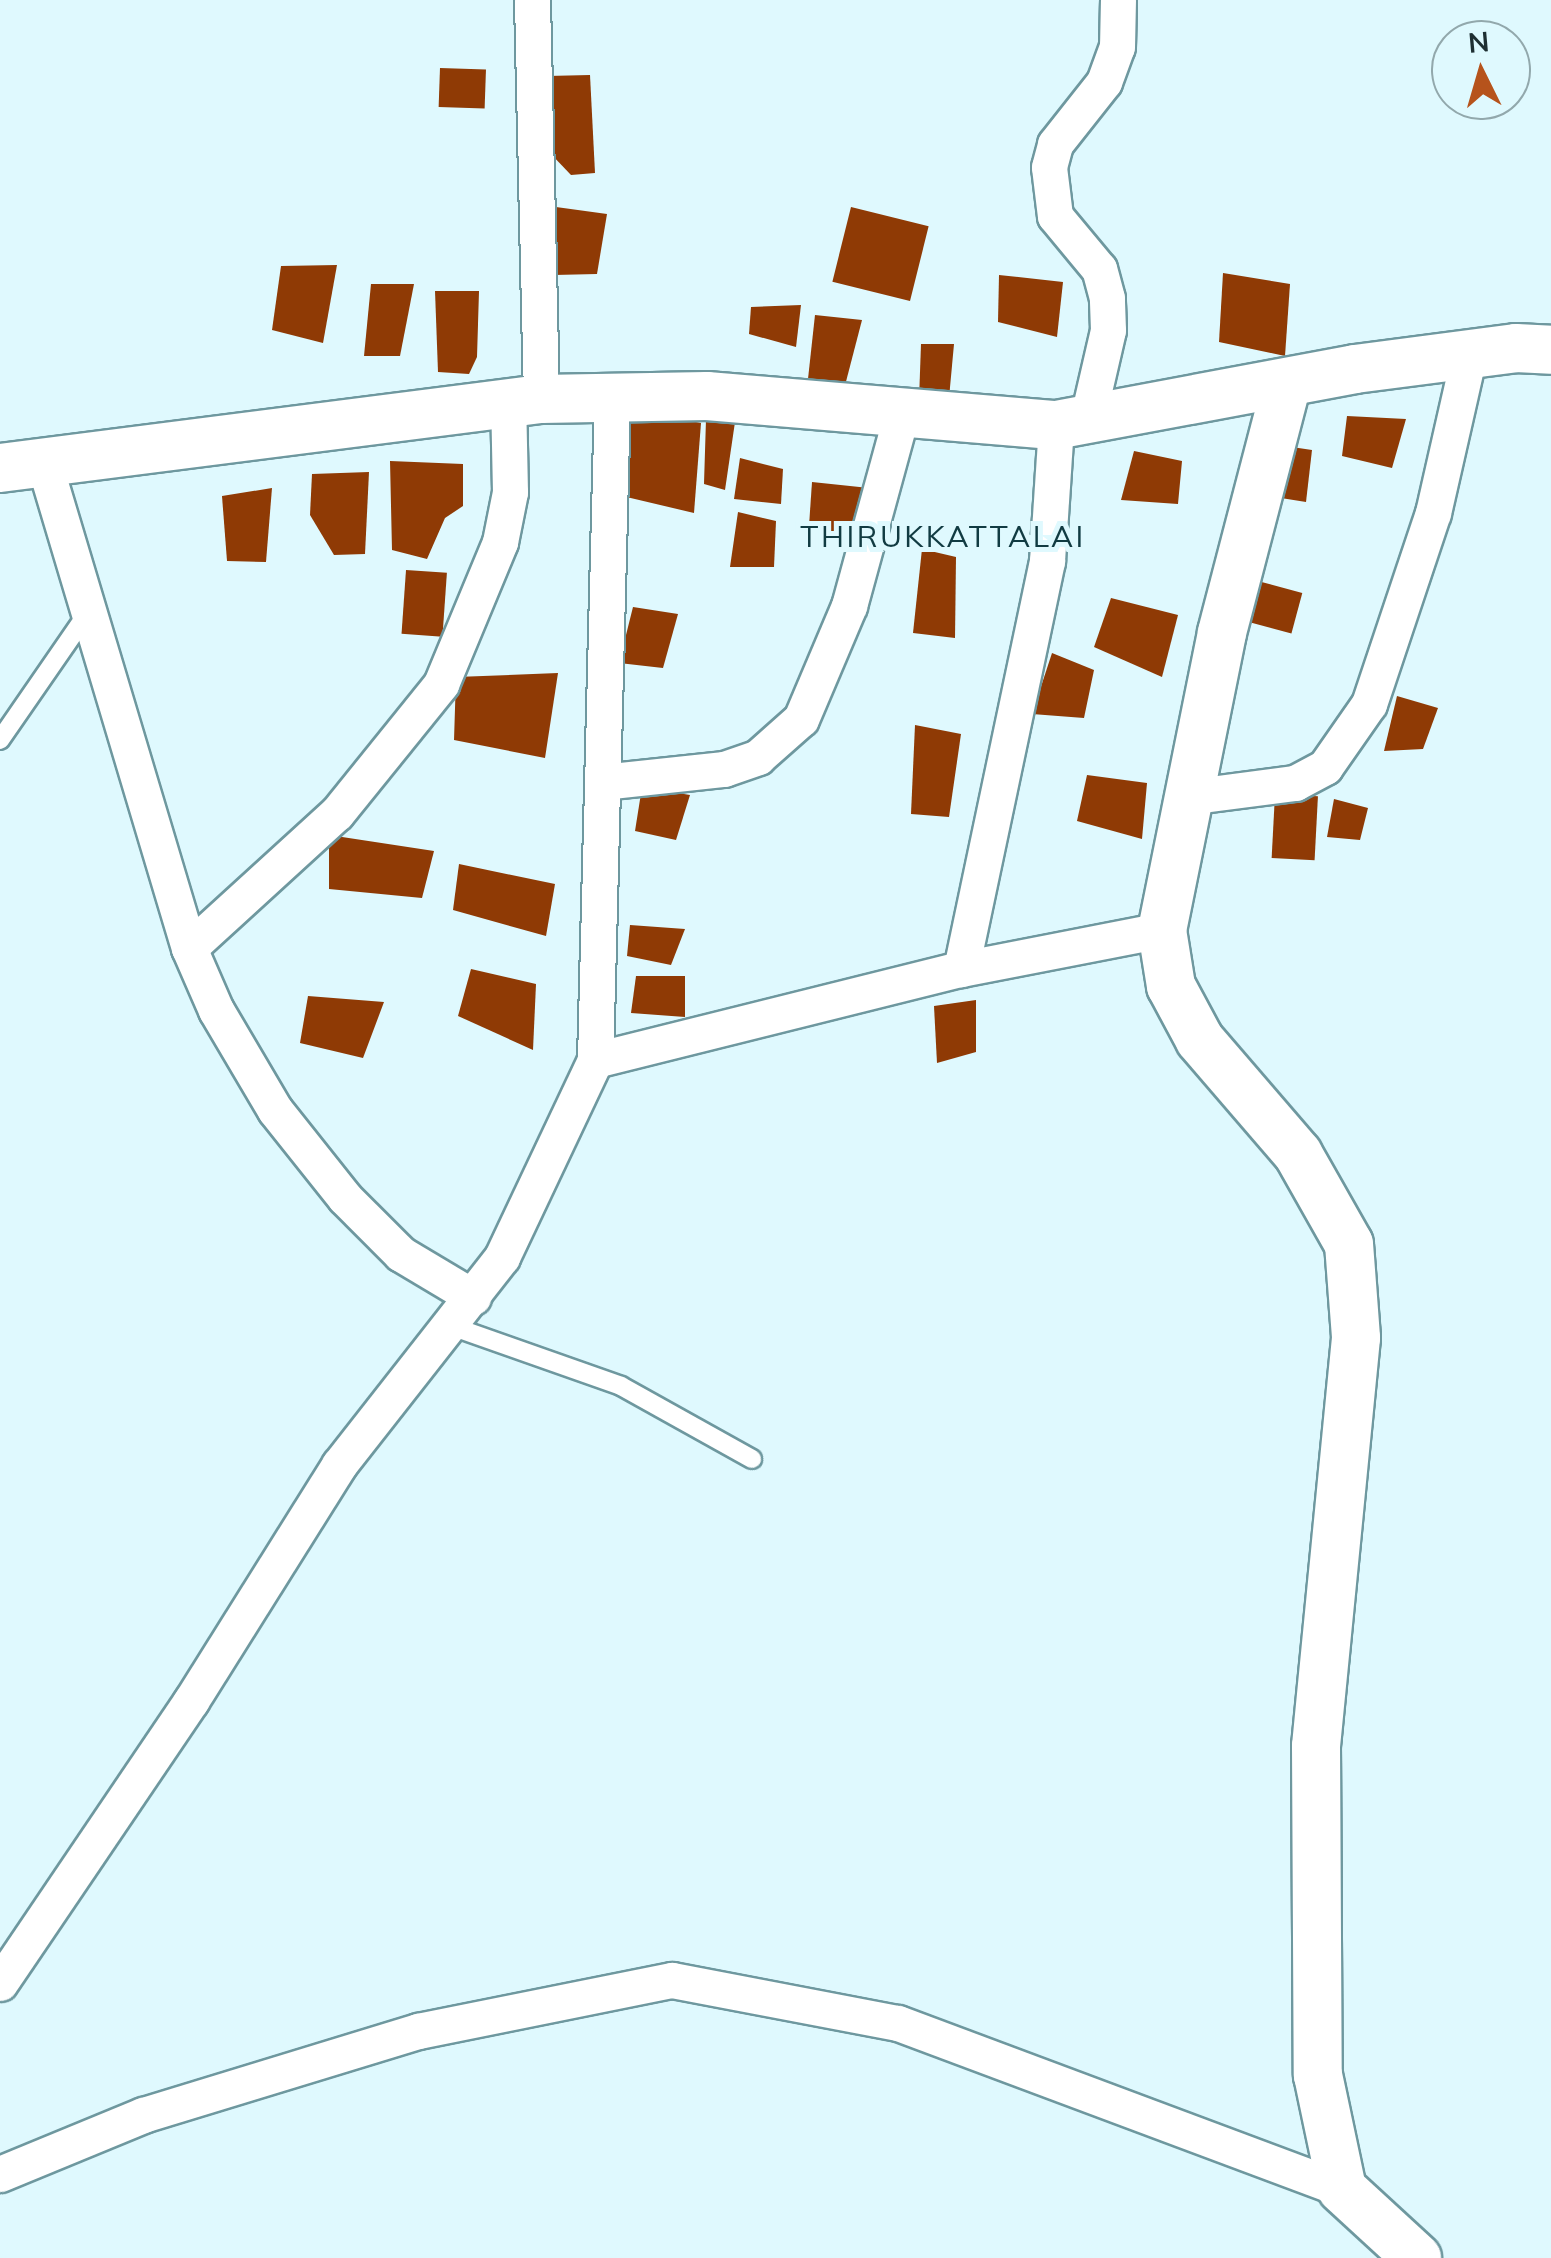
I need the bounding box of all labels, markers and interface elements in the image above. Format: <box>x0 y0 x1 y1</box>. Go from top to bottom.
north arrow <box>1431 20 1531 120</box>
text: N <box>1466 23 1491 60</box>
district label: THIRUKKATTALAI <box>800 518 1086 554</box>

